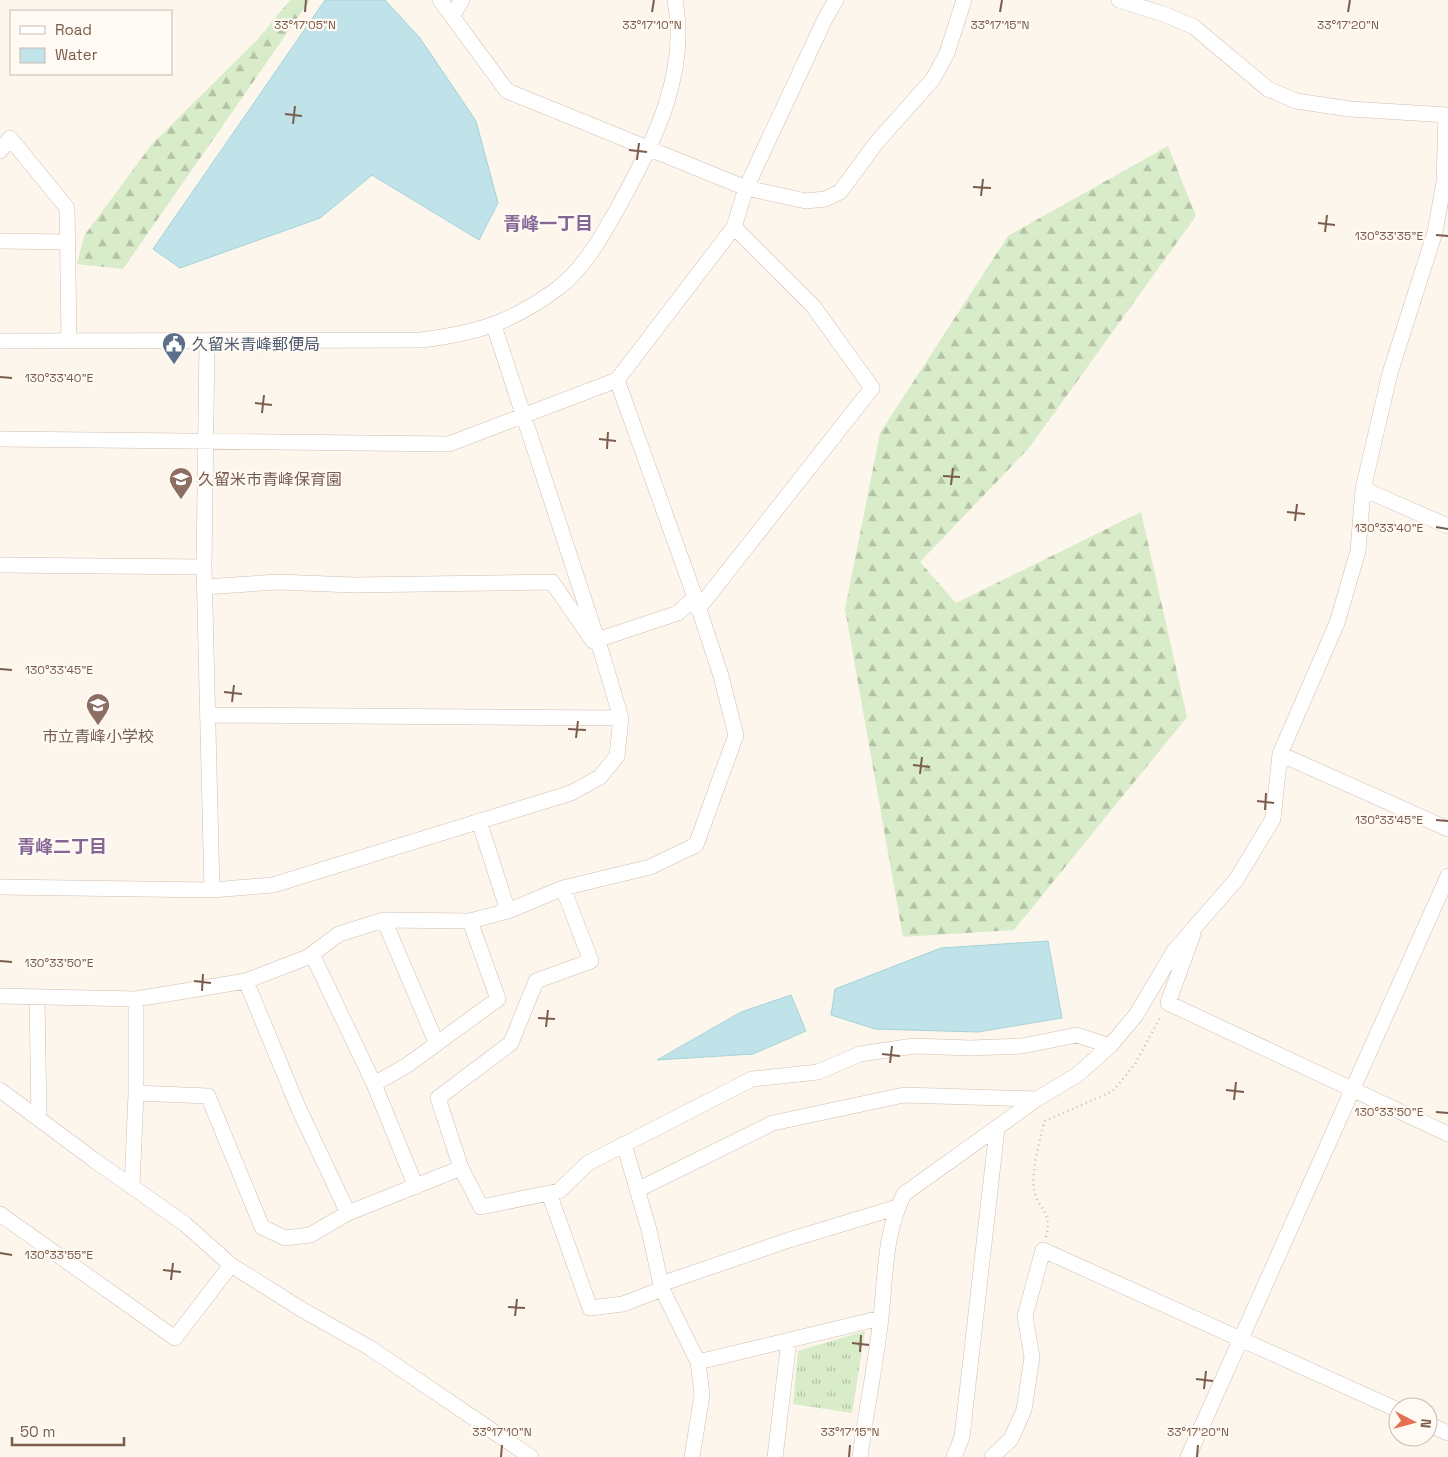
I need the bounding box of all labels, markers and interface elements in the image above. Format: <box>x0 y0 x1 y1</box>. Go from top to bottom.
legend <box>10 10 172 75</box>
text: 33°17'05"N <box>274 17 336 33</box>
text: 33°17'10"N <box>622 17 682 33</box>
text: 33°17'15"N <box>970 17 1030 33</box>
text: 33°17'20"N <box>1317 17 1379 33</box>
text: Road <box>55 20 92 39</box>
text: Water <box>55 45 98 64</box>
district label: 青峰一丁目 <box>503 212 593 235</box>
text: 130°33'35"E <box>1355 228 1423 244</box>
public building icon: 久留米青峰郵便局 <box>161 331 187 365</box>
place label: 久留米青峰郵便局 <box>192 334 320 355</box>
text: 130°33'40"E <box>25 370 94 386</box>
school or university icon: 久留米市青峰保育園 <box>168 466 194 500</box>
place label: 久留米市青峰保育園 <box>198 469 342 490</box>
text: 130°33'40"E <box>1355 520 1424 536</box>
text: 130°33'45"E <box>25 662 93 678</box>
school or university icon: 市立青峰小学校 <box>85 692 111 726</box>
place label: 市立青峰小学校 <box>42 726 154 747</box>
text: 130°33'45"E <box>1355 812 1423 828</box>
district label: 青峰二丁目 <box>17 835 107 858</box>
text: 130°33'50"E <box>25 955 94 971</box>
text: 130°33'50"E <box>1355 1104 1424 1120</box>
text: 130°33'55"E <box>25 1247 93 1263</box>
north arrow <box>1388 1397 1438 1447</box>
scale bar <box>12 1414 125 1446</box>
text: N <box>1416 1418 1435 1429</box>
text: 50 m <box>20 1422 55 1441</box>
text: 33°17'10"N <box>472 1424 532 1440</box>
text: 33°17'15"N <box>820 1424 880 1440</box>
text: 33°17'20"N <box>1167 1424 1229 1440</box>

